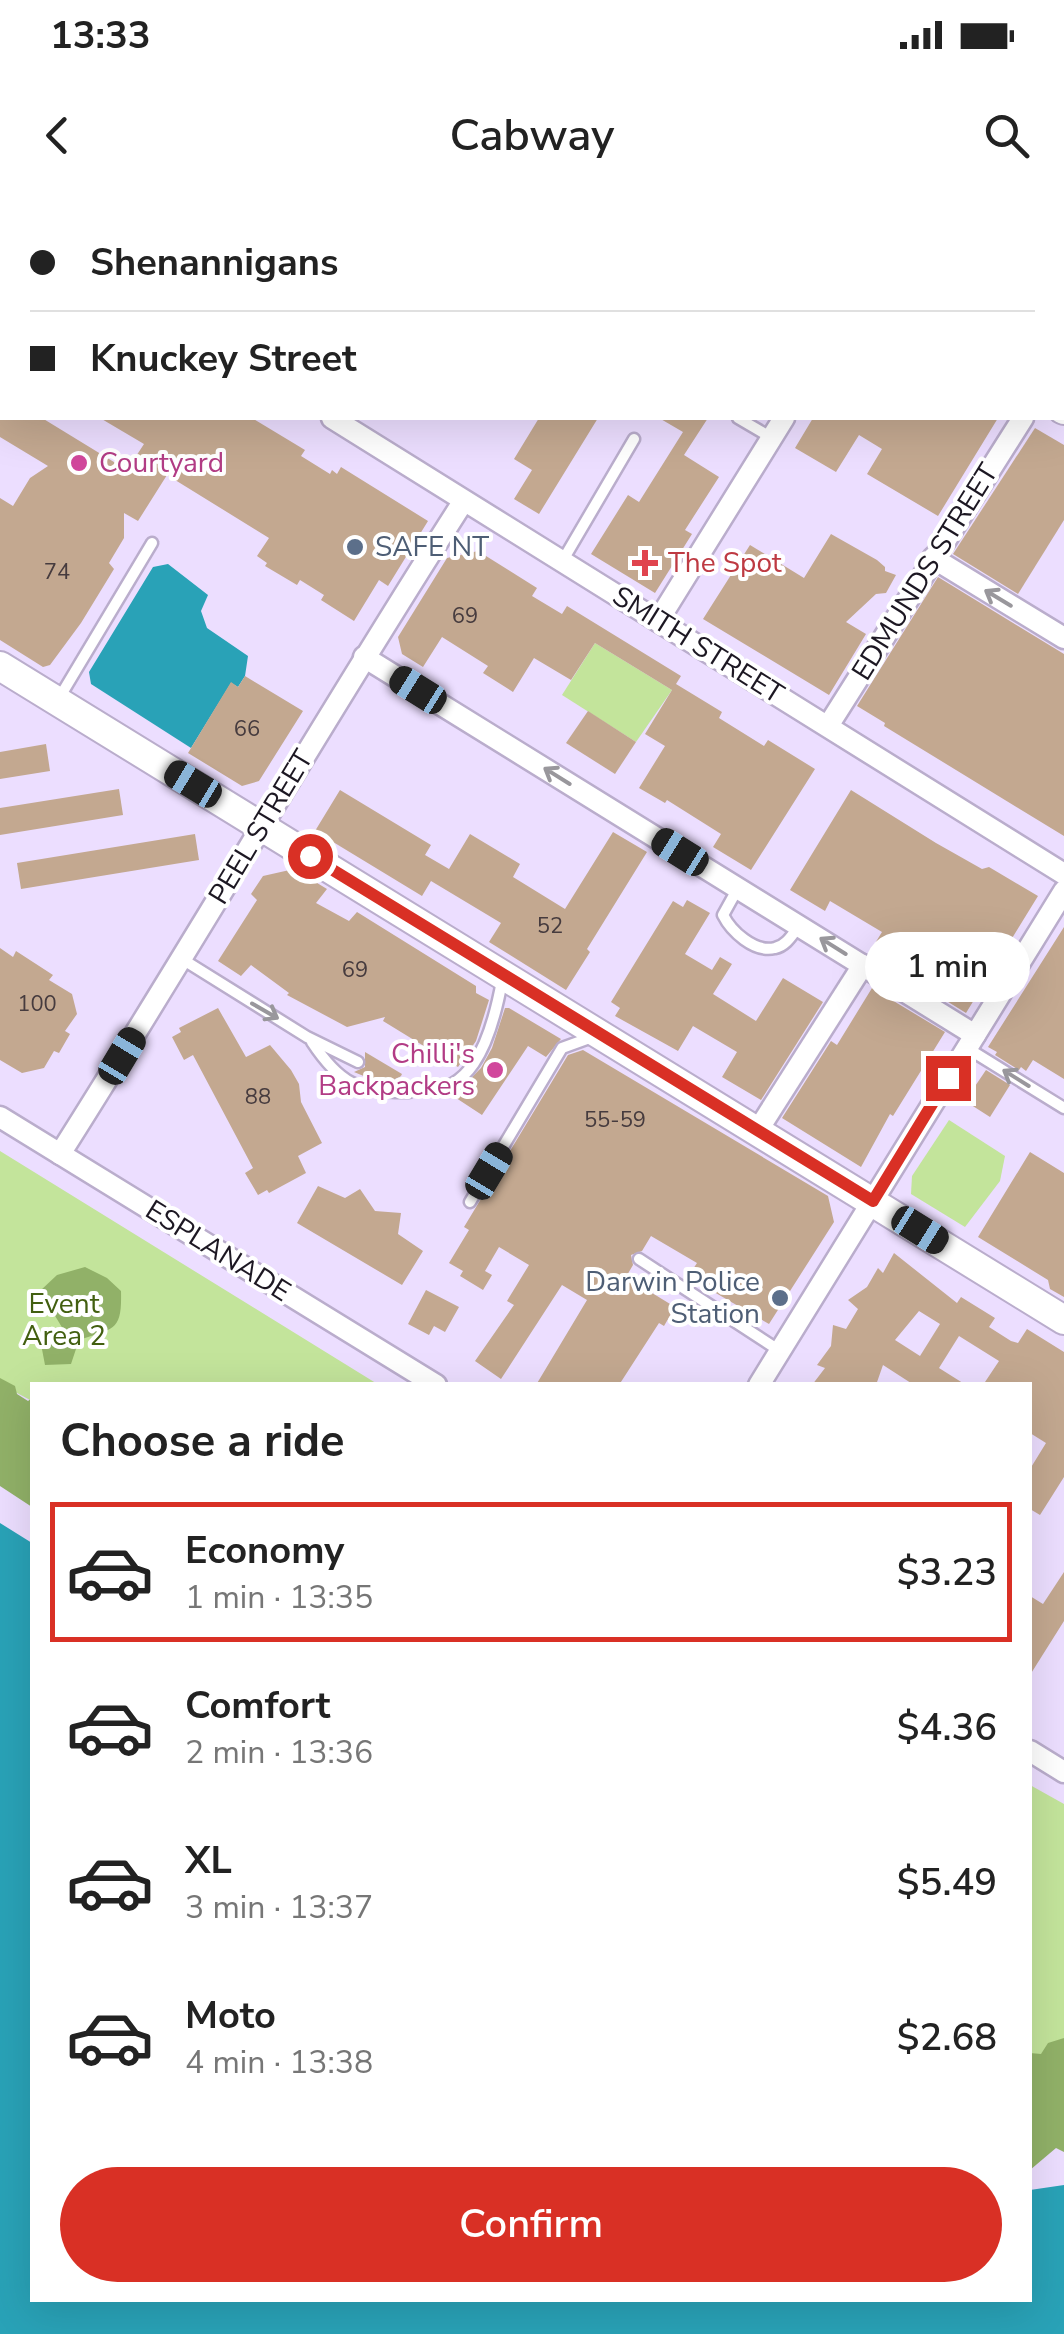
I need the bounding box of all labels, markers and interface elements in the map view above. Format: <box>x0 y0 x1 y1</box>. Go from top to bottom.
text: 13:33 <box>50 10 151 61</box>
text: Cabway <box>450 105 615 166</box>
icon: back <box>30 108 85 163</box>
icon: search <box>979 108 1034 163</box>
text: Shenannigans <box>90 237 338 288</box>
text: Knuckey Street <box>90 333 357 384</box>
place label: Courtyard <box>99 444 224 482</box>
marker: Courtyard <box>68 452 90 474</box>
street label: EDMUNDS STREET <box>843 456 1007 688</box>
place label: SAFE NT <box>375 528 489 566</box>
marker: SAFE NT <box>344 536 366 558</box>
place label: The Spot <box>668 544 782 582</box>
marker: The Spot <box>632 550 658 576</box>
house number: 74 <box>44 557 70 587</box>
street label: SMITH STREET <box>605 577 791 713</box>
one-way arrow <box>984 588 1013 608</box>
house number: 69 <box>452 601 478 631</box>
car <box>385 661 451 719</box>
house number: 66 <box>234 714 260 744</box>
street label: PEEL STREET <box>200 742 322 911</box>
car <box>160 756 226 812</box>
one-way arrow <box>543 765 571 786</box>
car <box>647 823 713 881</box>
route start <box>288 834 333 879</box>
house number: 52 <box>537 911 563 941</box>
callout: 1 min <box>866 933 1030 1003</box>
one-way arrow <box>819 936 848 957</box>
text: 1 min <box>907 945 988 988</box>
house number: 69 <box>342 955 368 985</box>
house number: 100 <box>17 989 57 1019</box>
one-way arrow <box>250 1001 279 1021</box>
car <box>94 1023 150 1089</box>
place label: Chilli's Backpackers <box>318 1035 475 1105</box>
route end <box>926 1056 971 1101</box>
marker: Chilli's Backpackers <box>484 1059 506 1081</box>
one-way arrow <box>1002 1068 1030 1088</box>
house number: 88 <box>245 1082 271 1112</box>
house number: 55-59 <box>584 1105 646 1135</box>
car <box>461 1138 517 1204</box>
street label: ESPLANADE <box>138 1191 298 1311</box>
car <box>887 1201 953 1259</box>
place label: Darwin Police Station <box>585 1263 760 1333</box>
park label: Event Area 2 <box>22 1285 106 1355</box>
marker: Darwin Police Station <box>769 1287 791 1309</box>
text: Choose a ride <box>60 1411 345 1472</box>
text: Economy <box>185 1525 344 1576</box>
icon: car <box>65 1527 155 1617</box>
text: $3.23 <box>897 1547 997 1598</box>
text: 1 min · 13:35 <box>185 1576 373 1619</box>
text: Comfort <box>185 1680 330 1731</box>
icon: car <box>65 1682 155 1772</box>
text: $4.36 <box>897 1702 997 1753</box>
text: 2 min · 13:36 <box>185 1731 373 1774</box>
text: XL <box>185 1835 232 1886</box>
icon: car <box>65 1837 155 1927</box>
text: $5.49 <box>897 1857 997 1908</box>
text: 3 min · 13:37 <box>185 1886 373 1929</box>
text: Moto <box>185 1990 276 2041</box>
icon: car <box>65 1992 155 2082</box>
text: $2.68 <box>897 2012 997 2063</box>
text: 4 min · 13:38 <box>185 2041 373 2084</box>
button: Confirm <box>60 2167 1002 2282</box>

